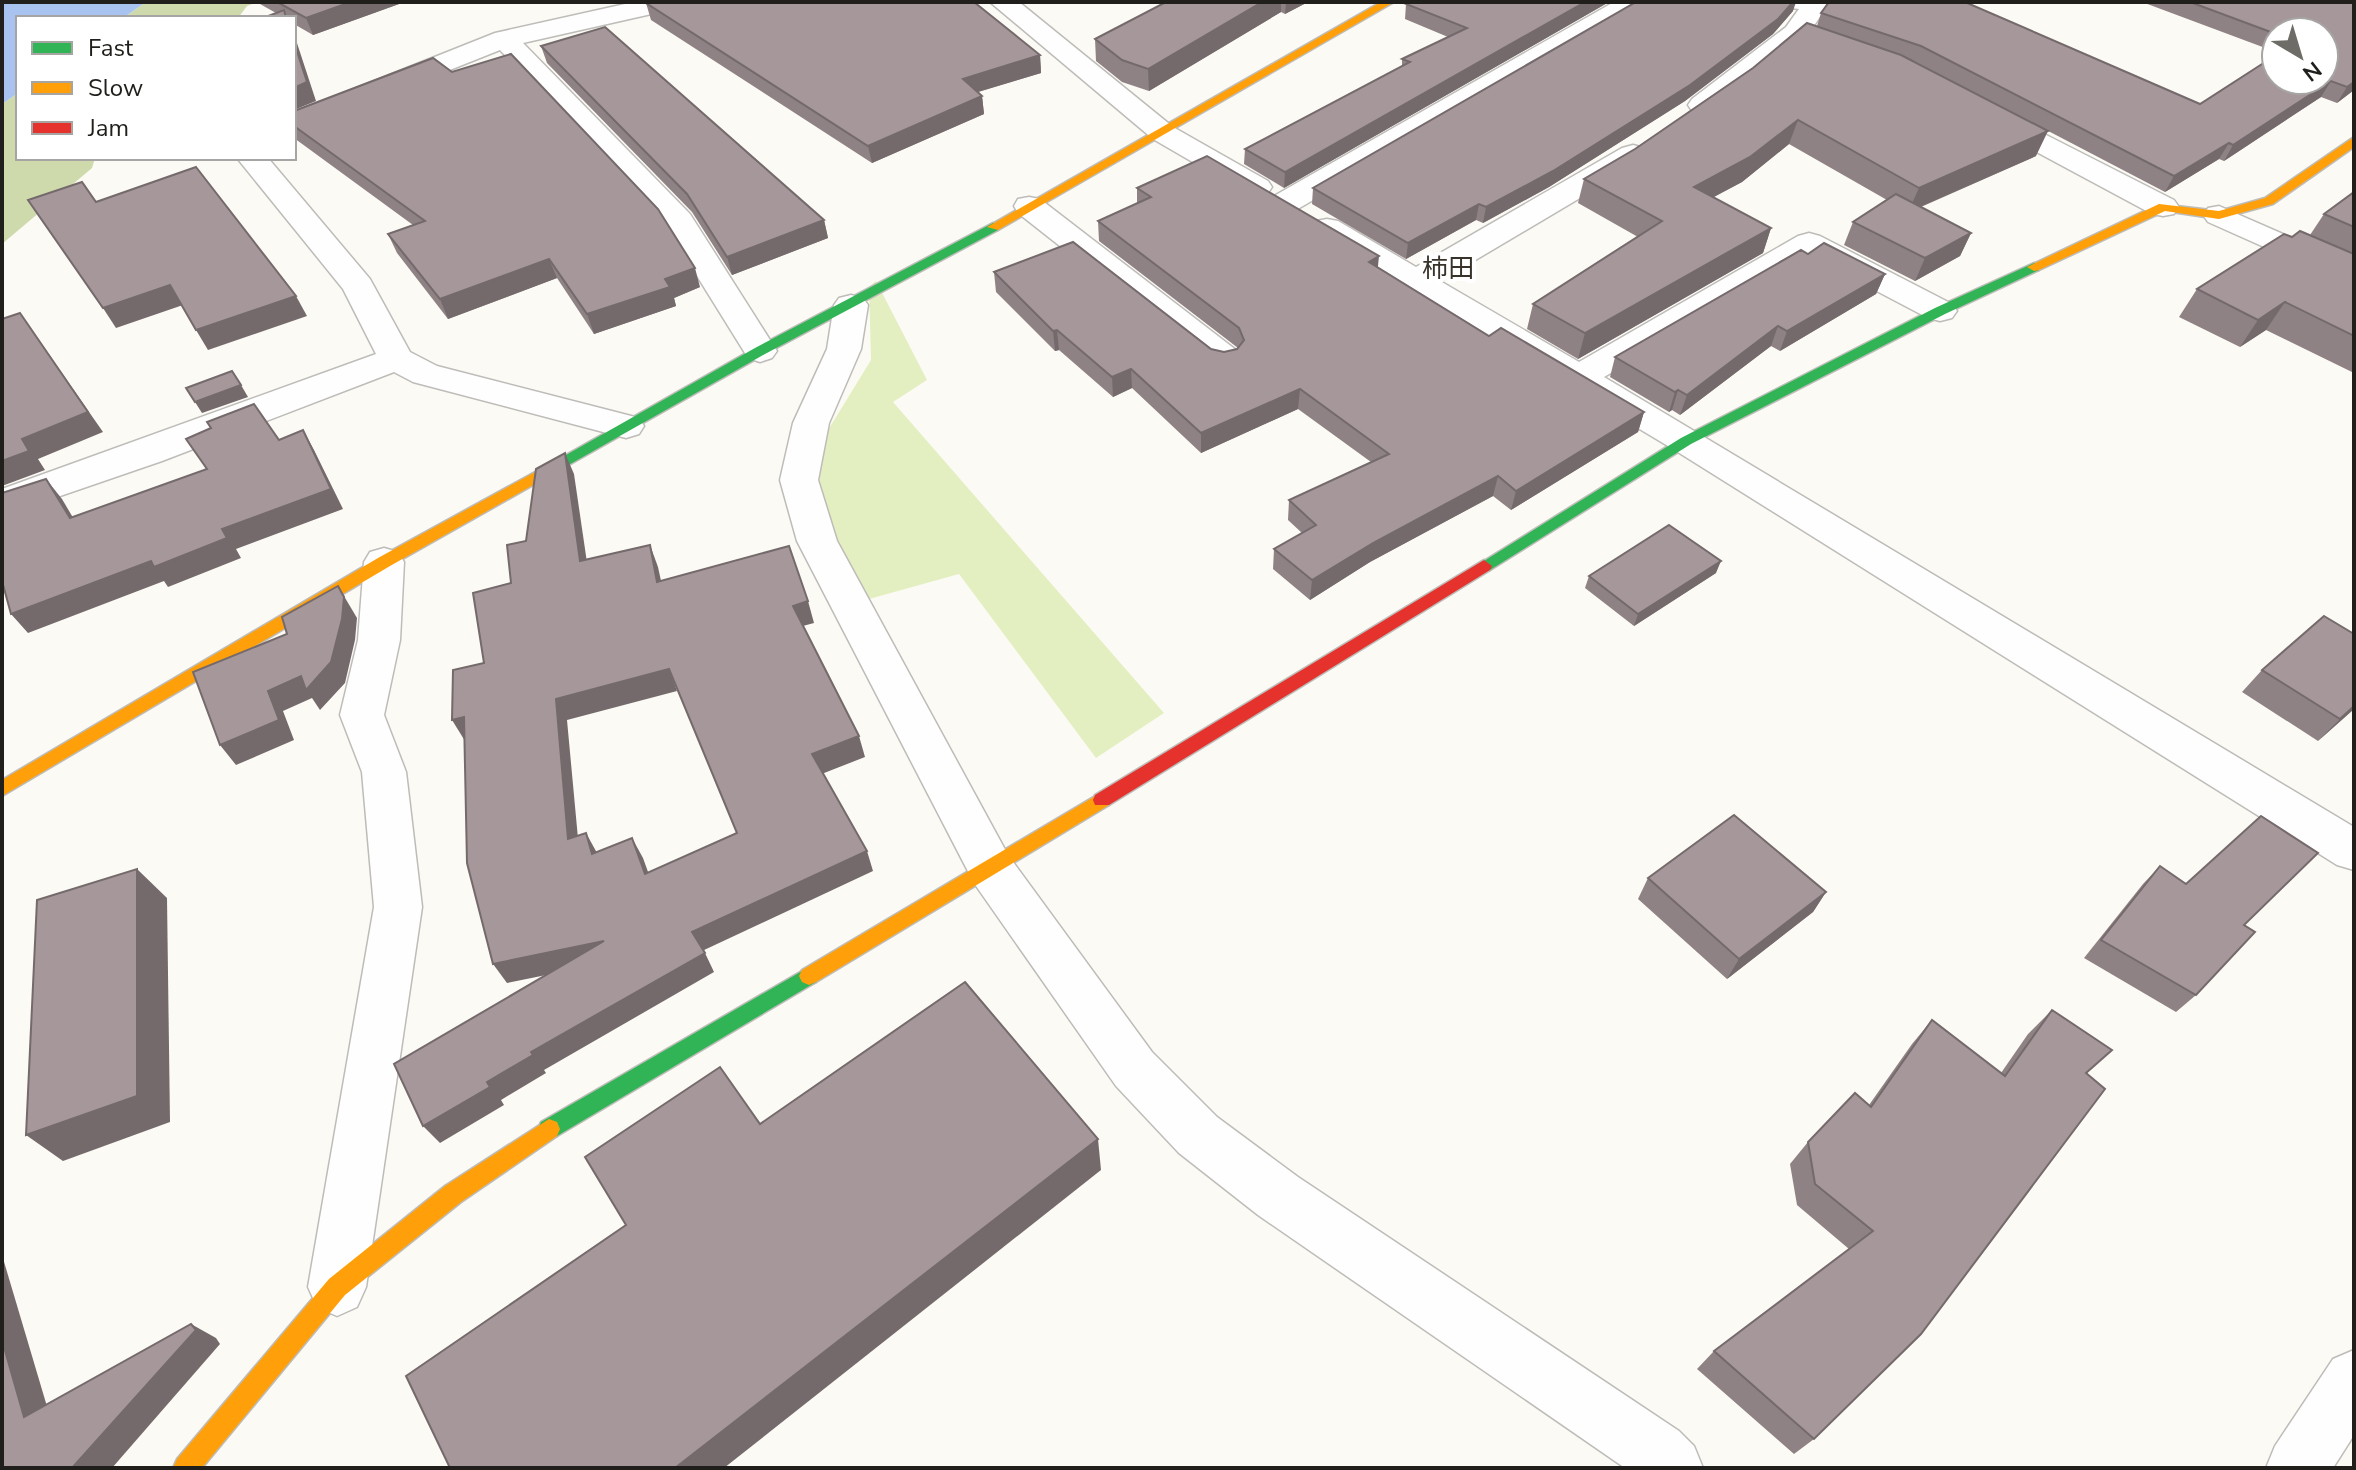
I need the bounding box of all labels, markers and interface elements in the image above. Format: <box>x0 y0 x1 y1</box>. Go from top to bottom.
legend <box>16 16 296 160</box>
north arrow <box>2260 16 2340 96</box>
text: Fast <box>88 32 134 64</box>
text: N <box>2296 54 2327 88</box>
text: Slow <box>88 72 143 104</box>
text: Jam <box>87 112 129 144</box>
district label: 柿田 <box>1422 251 1474 286</box>

